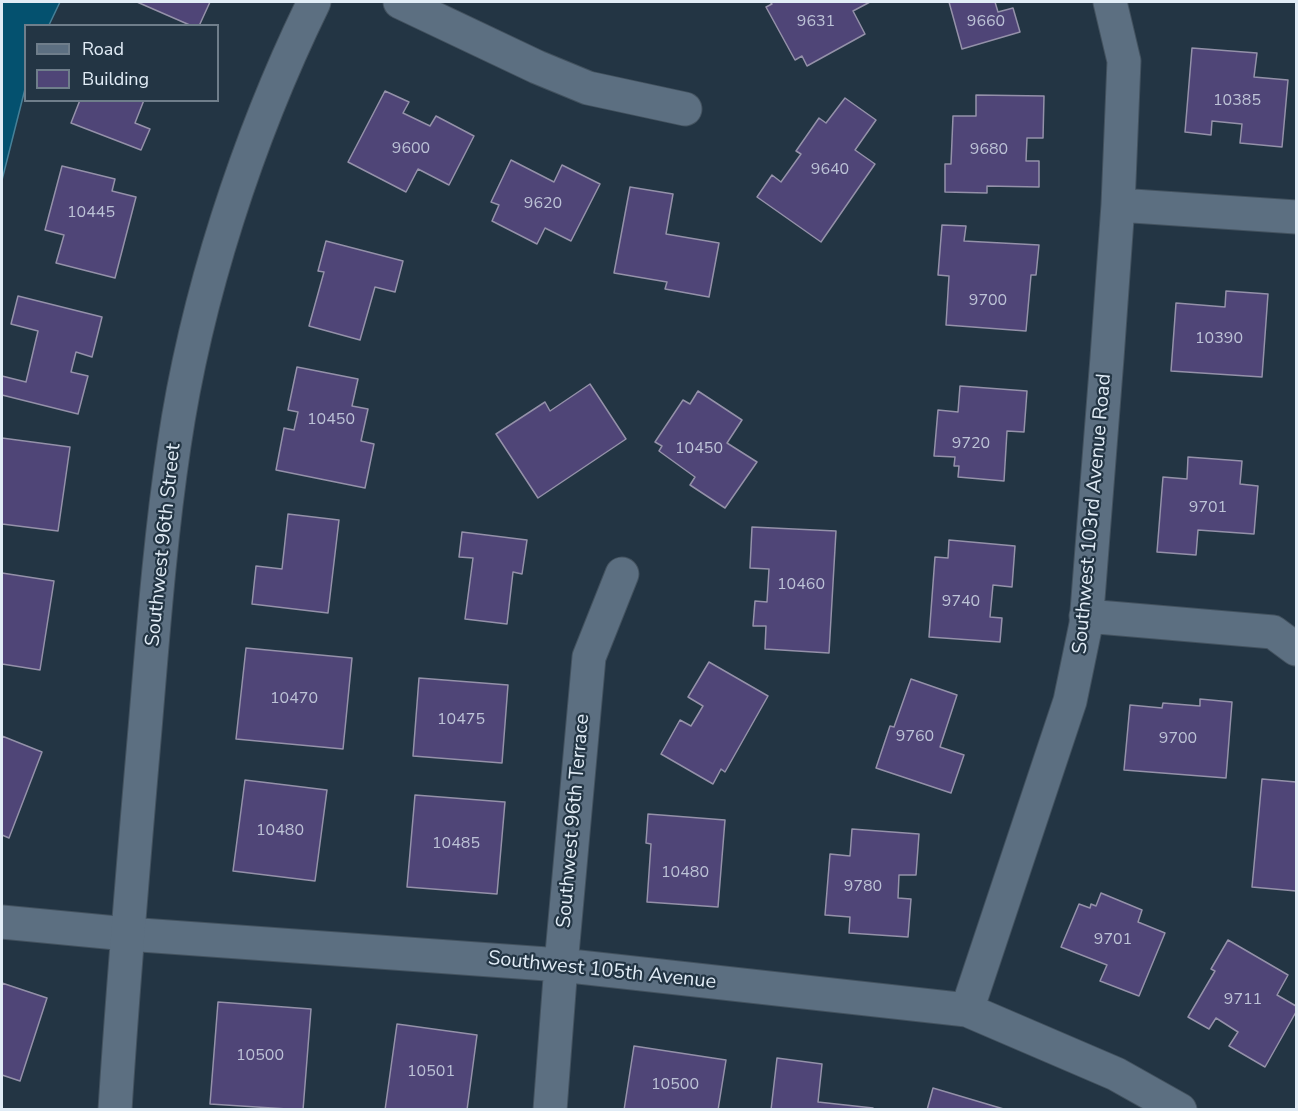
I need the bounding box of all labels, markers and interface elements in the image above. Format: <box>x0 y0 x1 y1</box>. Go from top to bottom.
house number: 9631 <box>797 12 835 32</box>
house number: 9660 <box>967 12 1005 32</box>
legend <box>24 24 219 102</box>
text: Road <box>82 37 124 61</box>
text: Building <box>82 67 149 91</box>
house number: 10385 <box>1213 91 1261 111</box>
house number: 9600 <box>392 139 430 159</box>
house number: 9680 <box>970 140 1008 160</box>
house number: 9640 <box>811 160 849 180</box>
house number: 9620 <box>524 194 562 214</box>
house number: 10445 <box>67 203 115 223</box>
house number: 9700 <box>969 291 1007 311</box>
house number: 10390 <box>1195 329 1243 349</box>
street label: Southwest 103rd Avenue Road <box>1069 373 1117 655</box>
house number: 10450 <box>307 410 355 430</box>
house number: 9720 <box>952 434 990 454</box>
house number: 10450 <box>675 439 723 459</box>
street label: Southwest 96th Street <box>141 442 187 648</box>
house number: 9701 <box>1189 498 1227 518</box>
house number: 10460 <box>777 575 825 595</box>
house number: 9740 <box>942 592 980 612</box>
house number: 10470 <box>270 689 318 709</box>
house number: 10475 <box>437 710 485 730</box>
street label: Southwest 96th Terrace <box>553 713 595 929</box>
house number: 9760 <box>896 727 934 747</box>
house number: 9700 <box>1159 729 1197 749</box>
house number: 10480 <box>256 821 304 841</box>
house number: 10485 <box>432 834 480 854</box>
house number: 10480 <box>661 863 709 883</box>
house number: 9780 <box>844 877 882 897</box>
house number: 9701 <box>1094 930 1132 950</box>
street label: Southwest 105th Avenue <box>487 947 717 995</box>
house number: 9711 <box>1224 990 1262 1010</box>
house number: 10500 <box>236 1046 284 1066</box>
house number: 10501 <box>407 1062 455 1082</box>
house number: 10500 <box>651 1075 699 1095</box>

